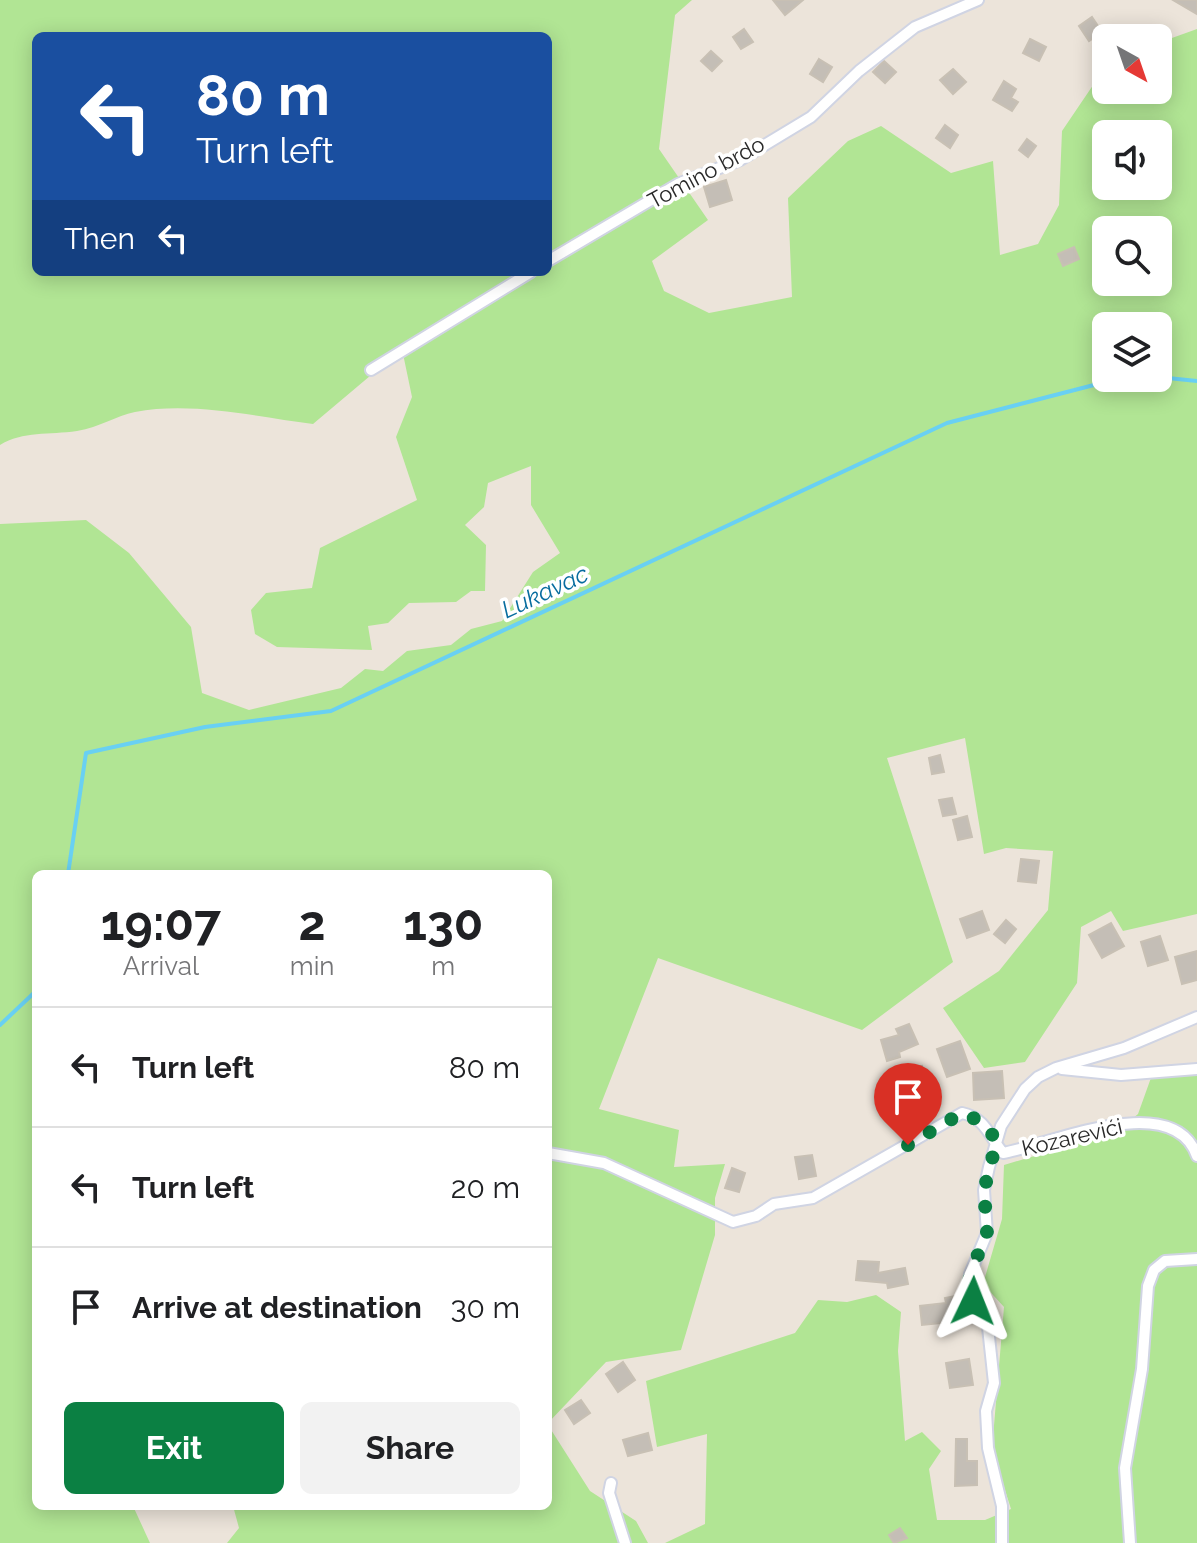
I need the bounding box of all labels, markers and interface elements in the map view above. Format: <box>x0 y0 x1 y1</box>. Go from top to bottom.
north arrow <box>1092 24 1172 104</box>
map controls <box>1092 24 1172 392</box>
text: 80 m <box>196 62 330 128</box>
icon: left <box>64 64 168 168</box>
button: sound <box>1092 120 1172 200</box>
text: Turn left <box>196 129 334 171</box>
street label: Tomino brdo <box>643 130 769 214</box>
icon: left <box>151 216 195 260</box>
button: search <box>1092 216 1172 296</box>
text: Then <box>64 221 135 256</box>
button: layers <box>1092 312 1172 392</box>
water label: Lukavac <box>497 559 593 624</box>
text: 19:07 <box>101 895 221 951</box>
text: 2 <box>299 895 326 951</box>
text: 130 <box>403 895 483 951</box>
text: Arrival <box>123 951 199 981</box>
text: min <box>290 951 334 981</box>
text: m <box>431 951 455 981</box>
icon: left <box>64 1045 108 1089</box>
text: Turn left <box>132 1050 254 1085</box>
text: 80 m <box>449 1050 520 1085</box>
pin <box>874 1063 942 1145</box>
icon: arrive <box>886 1075 930 1119</box>
street label: Kozarevići <box>1019 1113 1125 1161</box>
icon: left <box>64 1165 108 1209</box>
text: Turn left <box>132 1170 254 1205</box>
text: 20 m <box>451 1170 520 1205</box>
position arrow <box>931 1259 1015 1343</box>
icon: arrive <box>64 1285 108 1329</box>
text: Arrive at destination <box>132 1290 422 1325</box>
text: 30 m <box>450 1290 520 1325</box>
button: Exit <box>64 1402 284 1494</box>
button: Share <box>300 1402 520 1494</box>

